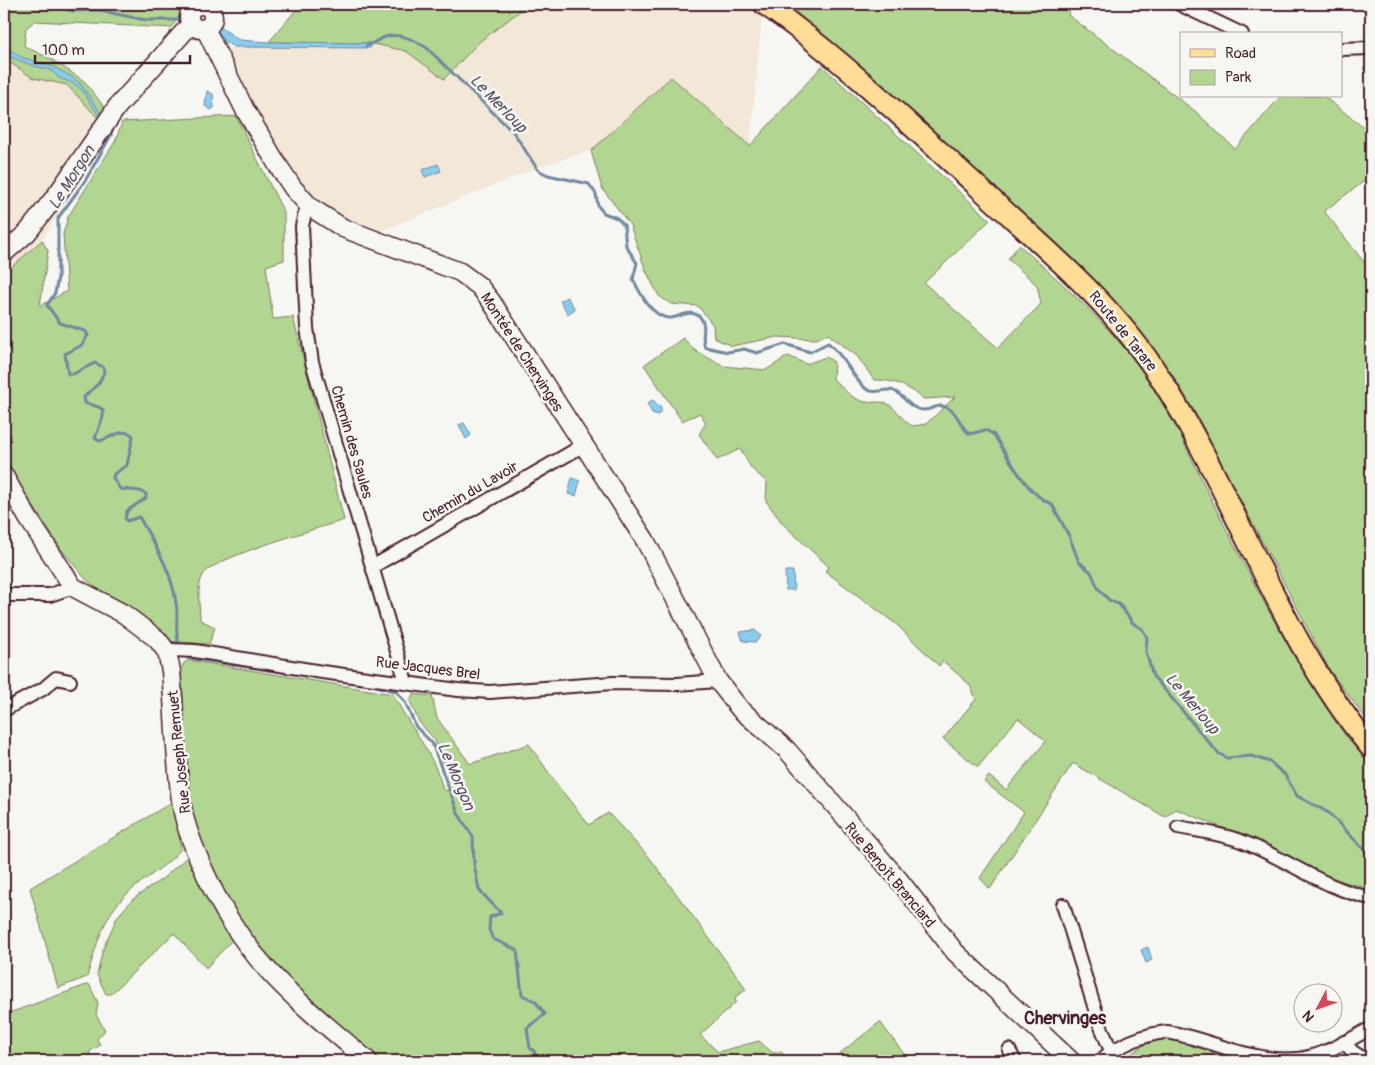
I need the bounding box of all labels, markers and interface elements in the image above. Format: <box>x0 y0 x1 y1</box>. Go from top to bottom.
scale bar <box>35 32 190 64</box>
legend <box>1180 32 1342 98</box>
text: 100 m <box>42 41 85 60</box>
text: Road <box>1225 44 1256 63</box>
text: Park <box>1225 68 1252 87</box>
water label: Le Merloup <box>466 70 532 138</box>
water label: Le Morgon <box>44 141 100 213</box>
street label: Route de Tarare <box>1084 287 1161 376</box>
street label: Montée de Chervinges <box>476 289 567 416</box>
street label: Chemin des Saules <box>326 383 377 501</box>
street label: Chemin du Lavoir <box>419 457 522 528</box>
street label: Rue Jacques Brel <box>375 653 481 684</box>
water label: Le Merloup <box>1161 669 1224 739</box>
street label: Rue Joseph Remuet <box>163 688 195 815</box>
water label: Le Morgon <box>433 739 480 814</box>
street label: Rue Benoît Branciard <box>840 819 939 932</box>
north arrow <box>1292 982 1342 1032</box>
district label: Chervinges <box>1024 1007 1107 1030</box>
text: N <box>1299 1007 1318 1025</box>

